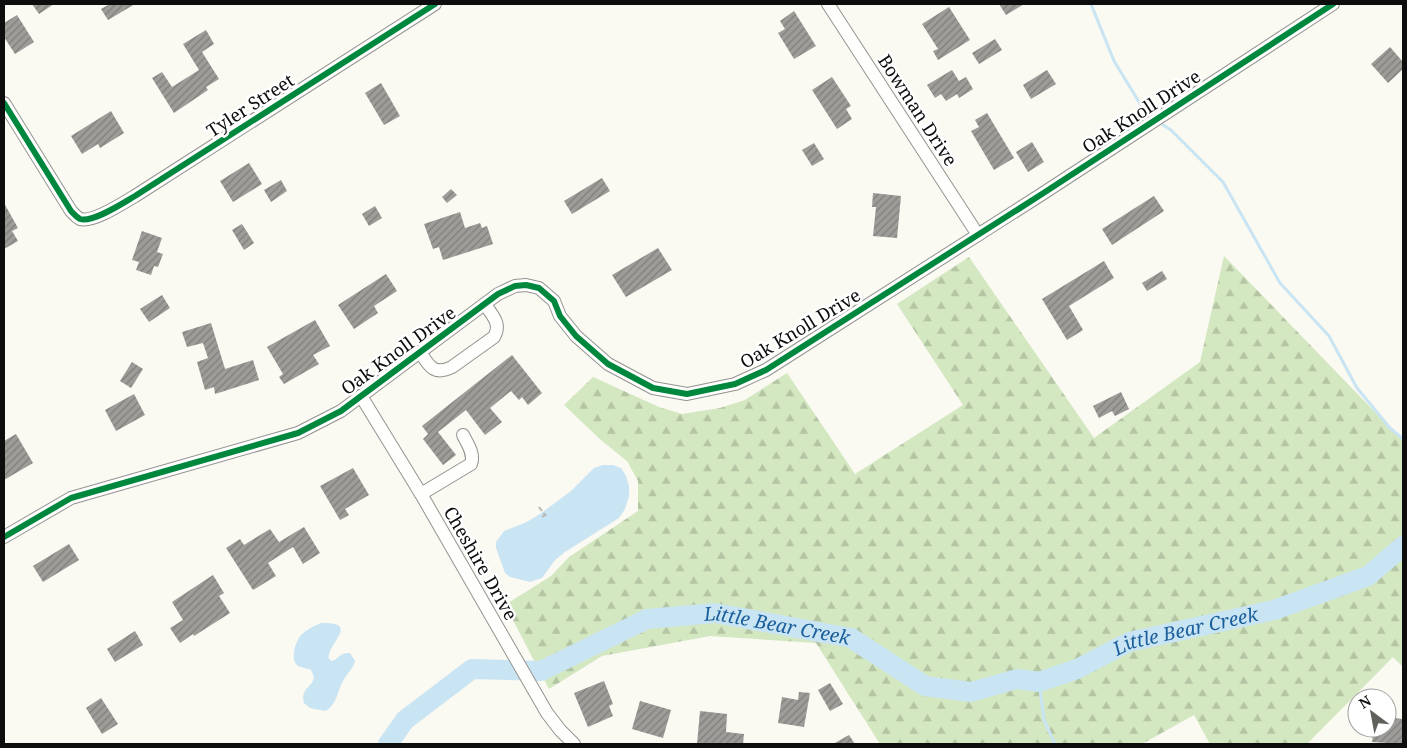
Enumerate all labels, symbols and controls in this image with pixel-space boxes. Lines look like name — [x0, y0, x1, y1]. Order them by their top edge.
street label: Bowman Drive — [873, 50, 963, 170]
street label: Oak Knoll Drive — [1077, 64, 1205, 158]
street label: Tyler Street — [202, 68, 298, 142]
street label: Oak Knoll Drive — [735, 283, 865, 373]
street label: Oak Knoll Drive — [336, 300, 460, 400]
street label: Cheshire Drive — [439, 502, 523, 624]
water label: Little Bear Creek — [702, 600, 853, 651]
water label: Little Bear Creek — [1107, 601, 1261, 662]
north arrow — [1347, 688, 1397, 738]
text: N — [1355, 691, 1375, 713]

